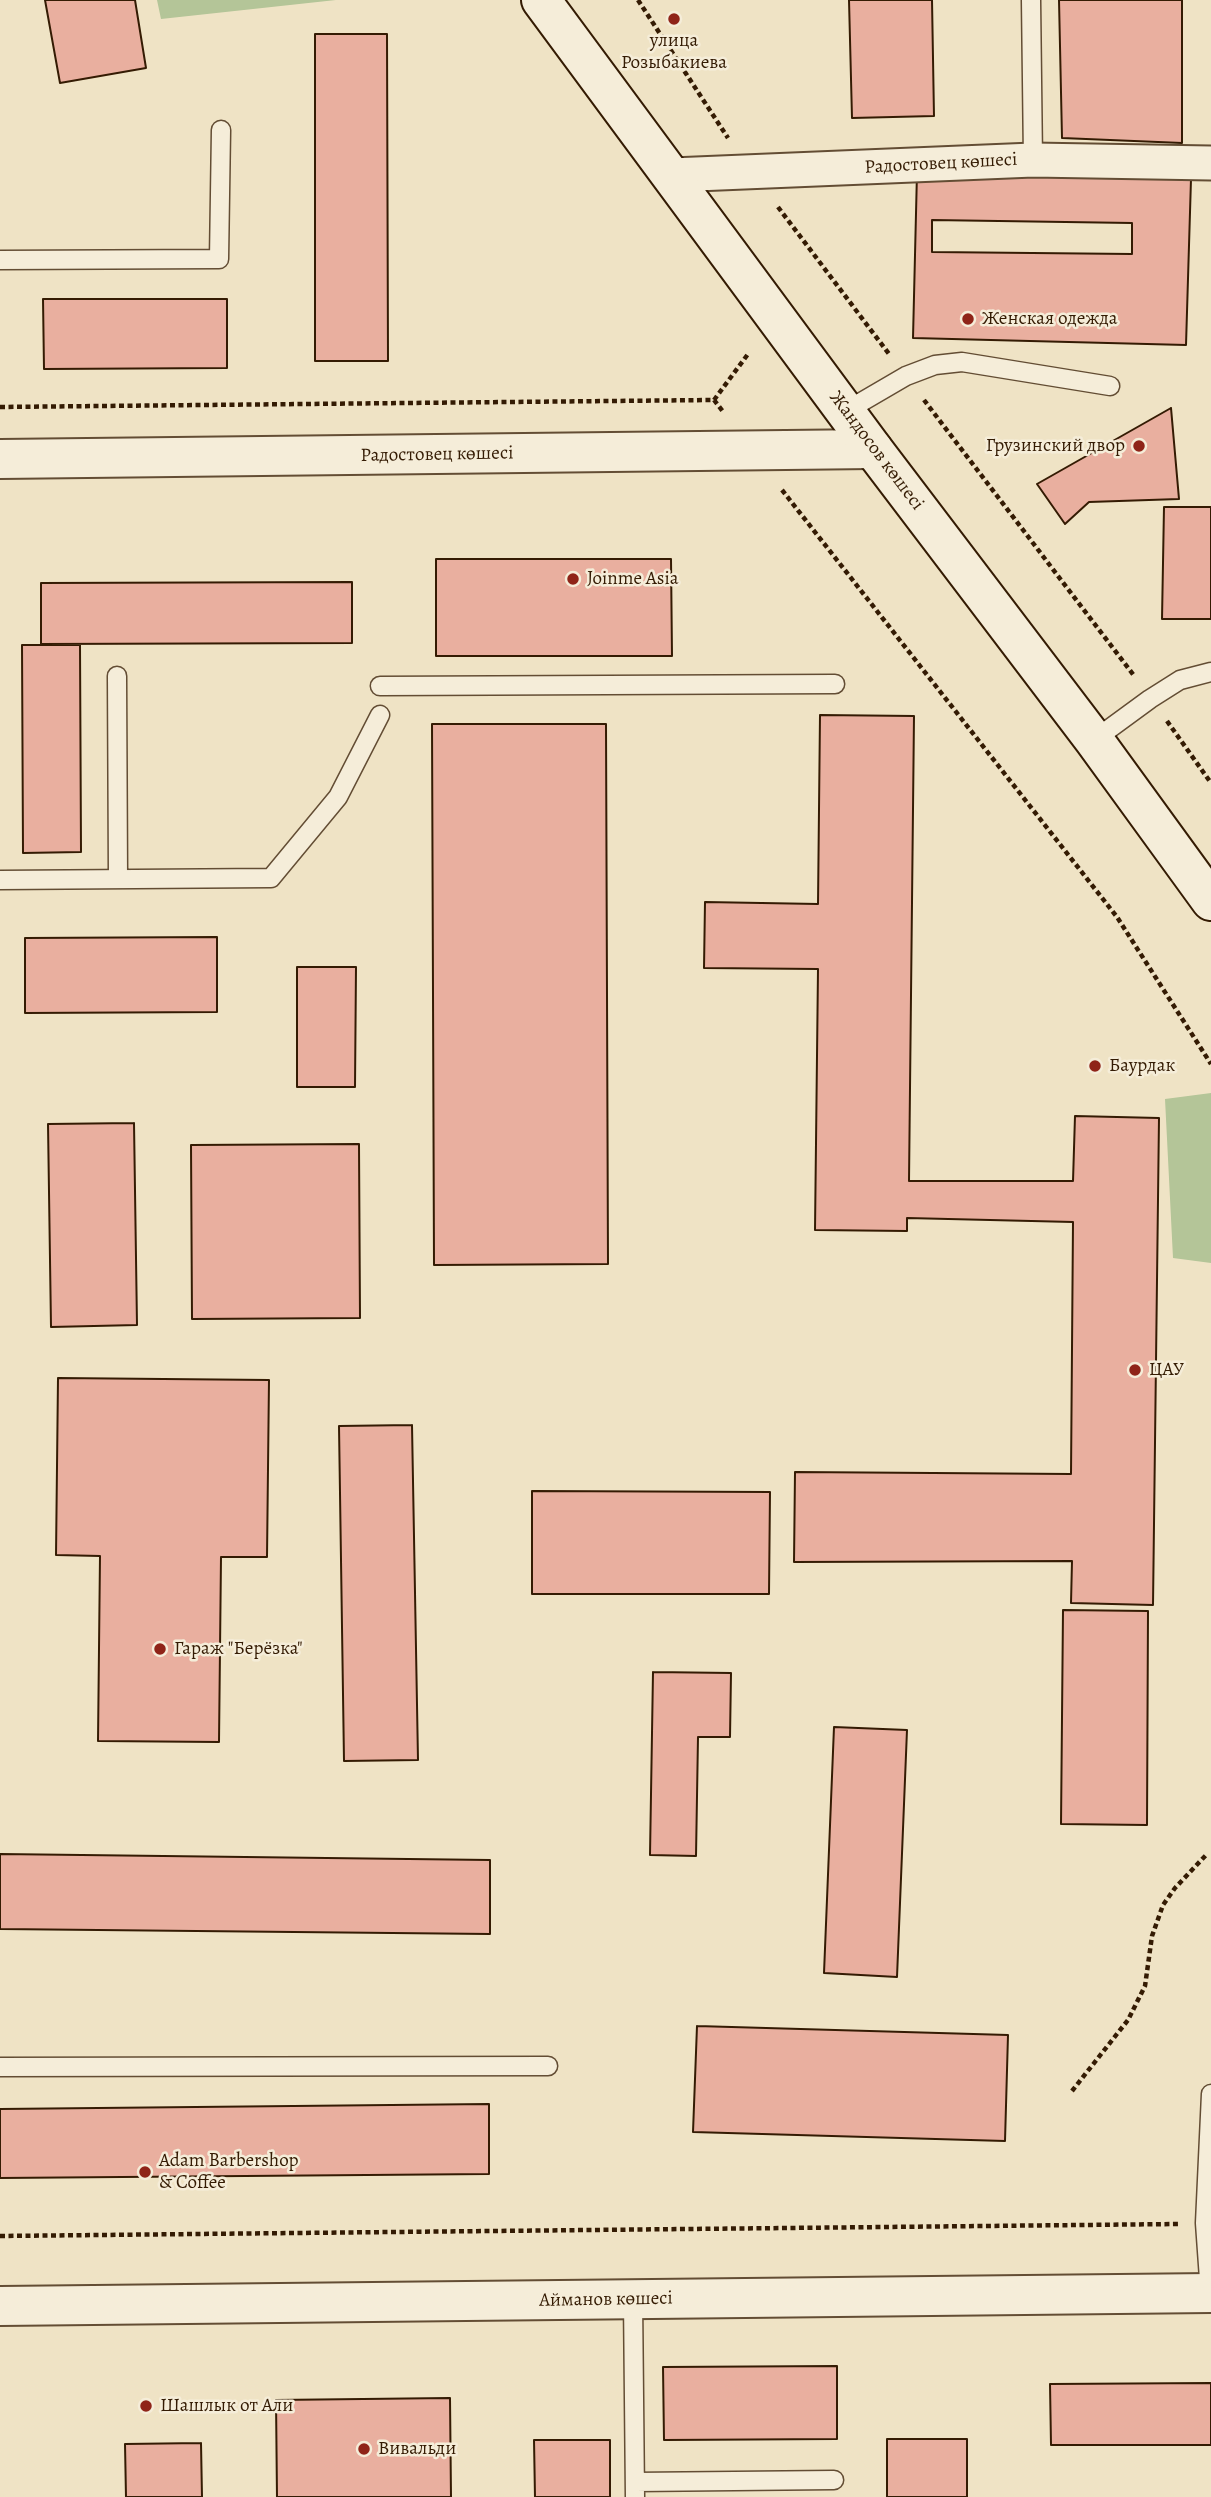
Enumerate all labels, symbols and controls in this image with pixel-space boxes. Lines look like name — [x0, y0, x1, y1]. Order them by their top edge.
marker: улица Розыбакиева — [666, 11, 682, 27]
place label: улица Розыбакиева — [621, 30, 727, 74]
street label: Радостовец көшесі — [864, 149, 1018, 179]
place label: Женская одежда — [982, 308, 1118, 330]
marker: Женская одежда — [960, 311, 976, 327]
street label: Жандосов көшесі — [824, 387, 928, 515]
place label: Грузинский двор — [986, 435, 1125, 457]
marker: Грузинский двор — [1131, 438, 1147, 454]
street label: Радостовец көшесі — [360, 442, 514, 468]
place label: Joinme Asia — [587, 568, 679, 590]
marker: Joinme Asia — [565, 571, 581, 587]
place label: Баурдак — [1109, 1055, 1175, 1077]
marker: Баурдак — [1087, 1058, 1103, 1074]
place label: ЦАУ — [1149, 1359, 1184, 1381]
marker: ЦАУ — [1127, 1362, 1143, 1378]
place label: Гараж "Берёзка" — [174, 1638, 303, 1660]
marker: Гараж "Берёзка" — [152, 1641, 168, 1657]
place label: Adam Barbershop & Coffee — [159, 2150, 299, 2194]
marker: Adam Barbershop & Coffee — [137, 2164, 153, 2180]
street label: Айманов көшесі — [539, 2287, 673, 2313]
place label: Шашлык от Али — [160, 2395, 293, 2417]
marker: Шашлык от Али — [138, 2398, 154, 2414]
place label: Вивальди — [378, 2438, 456, 2460]
marker: Вивальди — [356, 2441, 372, 2457]

